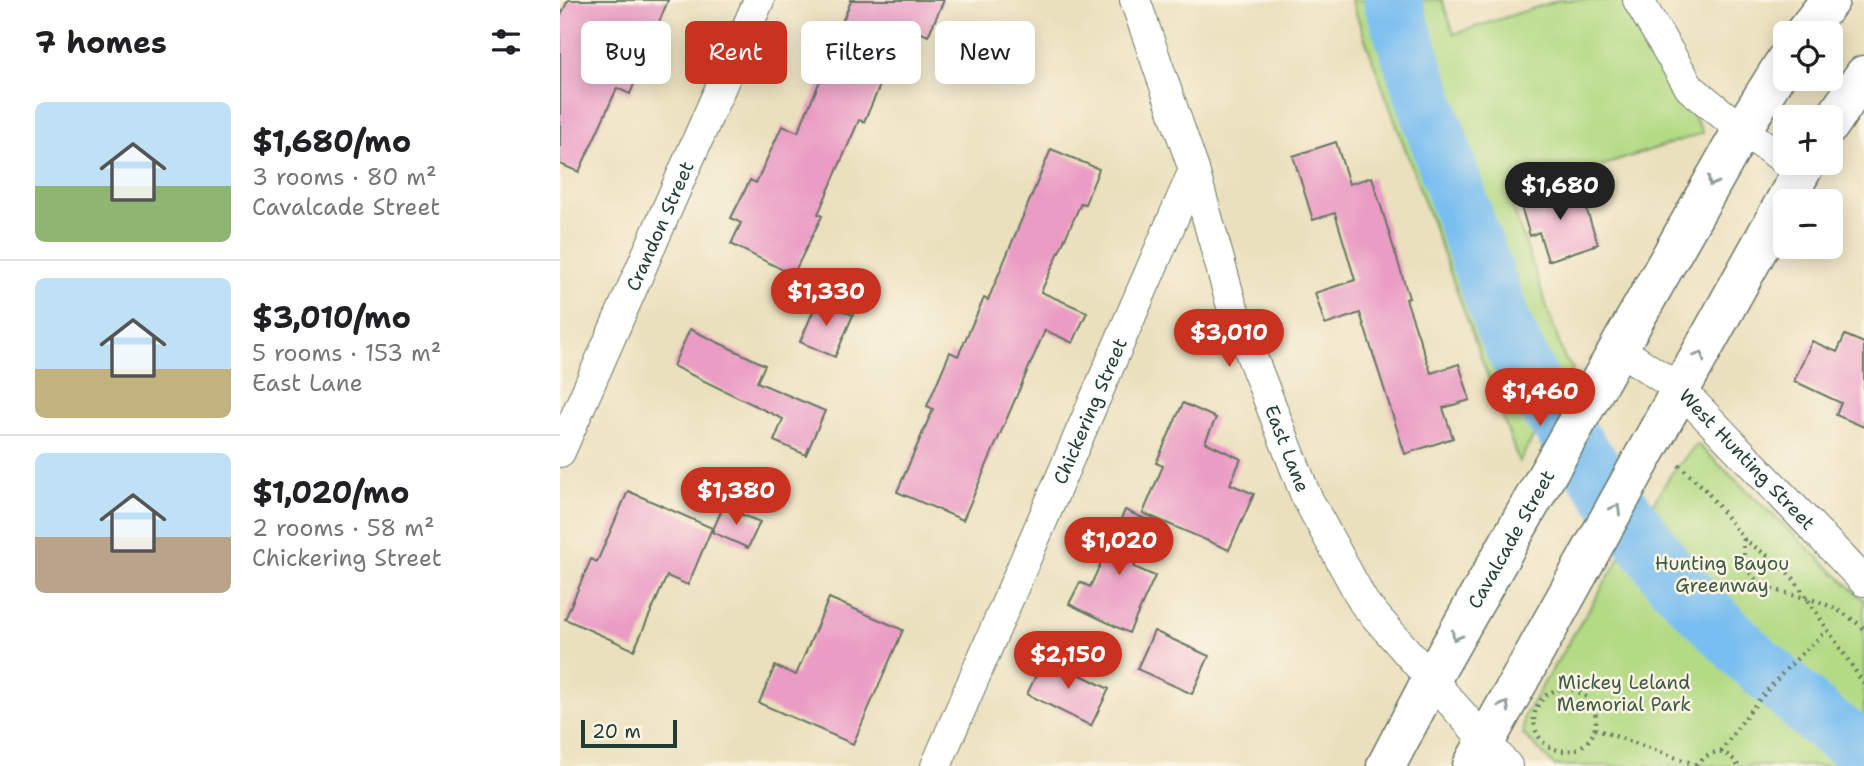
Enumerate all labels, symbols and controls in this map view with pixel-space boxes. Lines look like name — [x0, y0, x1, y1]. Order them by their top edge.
chip: Buy — [581, 21, 671, 84]
chip: Rent — [685, 21, 787, 84]
chip: Filters — [801, 21, 921, 84]
chip: New — [935, 21, 1035, 84]
map controls — [1773, 21, 1843, 259]
button: locate — [1773, 21, 1843, 91]
text: 7 homes — [35, 22, 167, 63]
icon: filters — [487, 23, 525, 61]
button: + — [1773, 105, 1843, 175]
text: $1,680/mo — [252, 121, 411, 162]
icon: home — [91, 130, 175, 214]
street label: Crandon Street — [620, 157, 700, 295]
text: 3 rooms · 80 m² — [252, 162, 437, 192]
pin: $1,680 — [1503, 162, 1617, 222]
text: $1,680 — [1521, 170, 1599, 200]
one-way arrow — [1707, 175, 1720, 188]
button: − — [1773, 189, 1843, 259]
text: Cavalcade Street — [252, 192, 440, 222]
pin: $1,330 — [769, 268, 883, 328]
text: $1,330 — [787, 276, 865, 306]
text: $3,010/mo — [252, 297, 411, 338]
icon: home — [91, 306, 175, 390]
pin: $3,010 — [1172, 310, 1286, 369]
text: $3,010 — [1190, 317, 1268, 347]
street label: Chickering Street — [1048, 334, 1133, 488]
text: 5 rooms · 153 m² — [252, 338, 441, 368]
one-way arrow — [1692, 351, 1705, 364]
text: East Lane — [252, 368, 363, 398]
pin: $1,460 — [1483, 368, 1597, 428]
text: $1,460 — [1501, 376, 1579, 406]
street label: West Hunting Street — [1673, 383, 1820, 535]
street label: East Lane — [1259, 401, 1315, 496]
street label: Cavalcade Street — [1462, 465, 1560, 613]
pin: $1,380 — [679, 468, 793, 527]
text: $1,020/mo — [252, 472, 410, 513]
text: $1,380 — [697, 475, 775, 505]
icon: home — [91, 481, 175, 565]
one-way arrow — [1608, 504, 1621, 516]
text: 2 rooms · 58 m² — [252, 513, 435, 543]
pin: $1,020 — [1062, 518, 1176, 577]
text: $1,020 — [1080, 525, 1158, 555]
text: Chickering Street — [252, 543, 442, 573]
park label: Hunting Bayou Greenway — [1655, 551, 1789, 598]
one-way arrow — [1451, 628, 1464, 641]
pin: $2,150 — [1011, 632, 1125, 691]
text: $2,150 — [1030, 639, 1106, 669]
park label: Mickey Leland Memorial Park — [1557, 670, 1691, 717]
one-way arrow — [1497, 701, 1510, 713]
scale bar — [581, 717, 677, 749]
text: 20 m — [592, 719, 641, 744]

